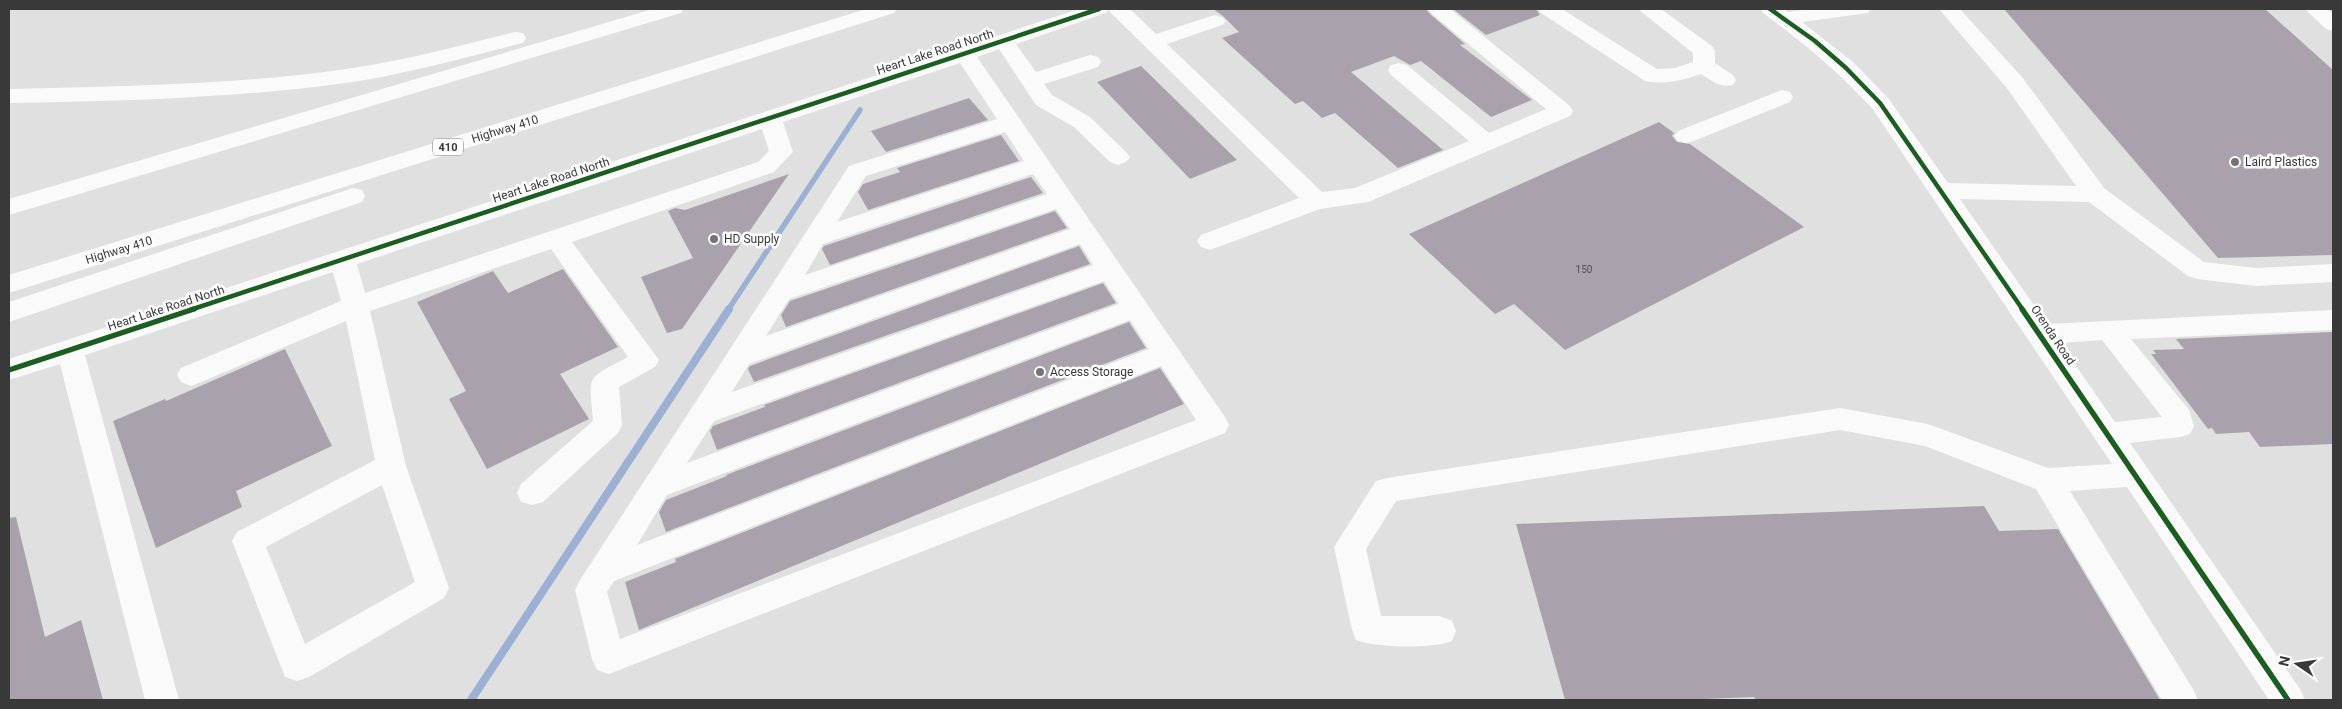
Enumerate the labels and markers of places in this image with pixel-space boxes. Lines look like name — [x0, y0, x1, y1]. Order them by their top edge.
place label: Laird Plastics — [2245, 155, 2317, 169]
marker: Laird Plastics — [2229, 156, 2241, 168]
place label: HD Supply — [724, 232, 780, 246]
marker: HD Supply — [708, 233, 720, 245]
place label: Access Storage — [1050, 365, 1133, 379]
marker: Access Storage — [1034, 366, 1046, 378]

